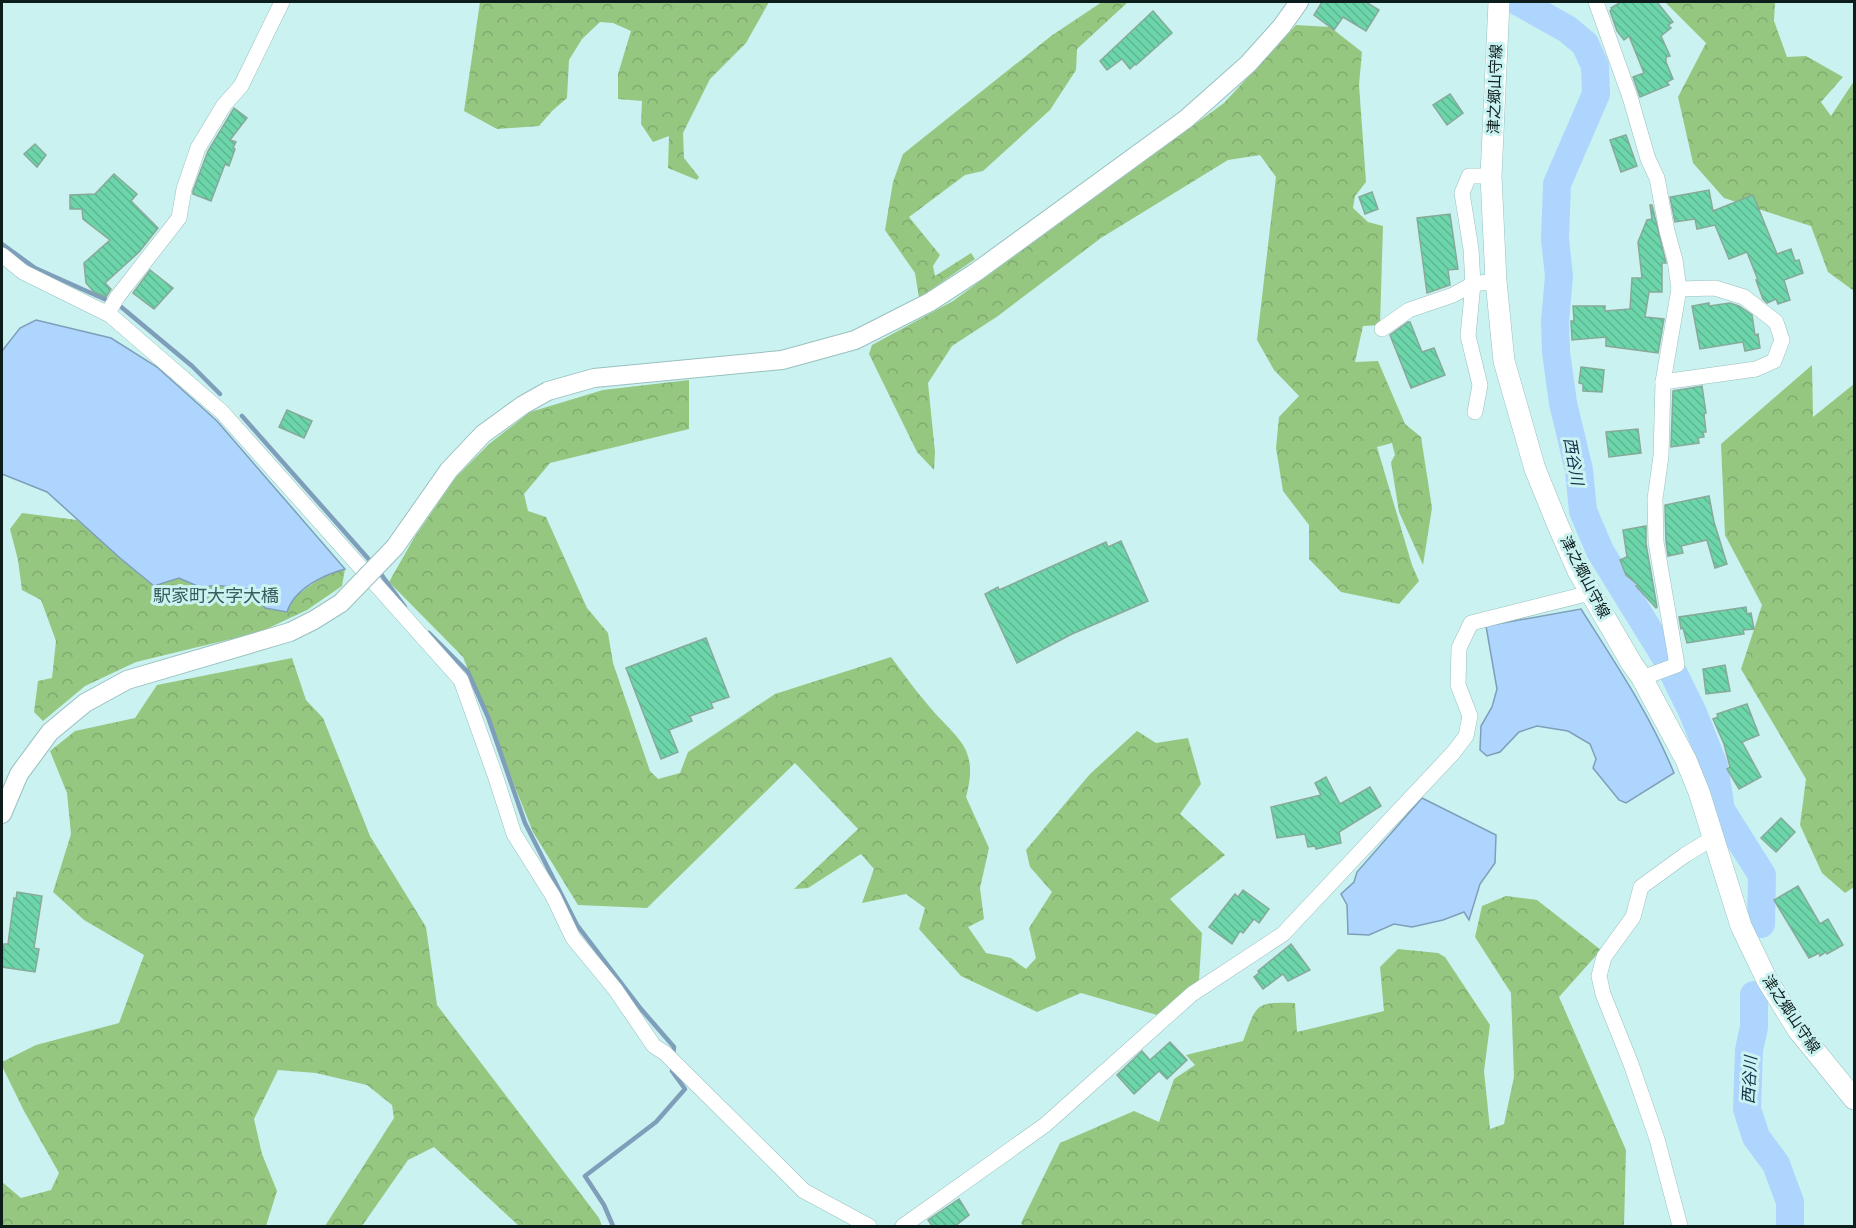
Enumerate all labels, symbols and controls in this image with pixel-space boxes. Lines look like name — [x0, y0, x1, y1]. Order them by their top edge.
street label: 津之郷山守線 — [1484, 44, 1506, 134]
water label: 西谷川 — [1559, 436, 1587, 489]
street label: 津之郷山守線 — [1557, 533, 1613, 621]
district label: 駅家町大字大橋 — [153, 585, 279, 607]
street label: 津之郷山守線 — [1758, 972, 1824, 1056]
water label: 西谷川 — [1739, 1054, 1761, 1105]

